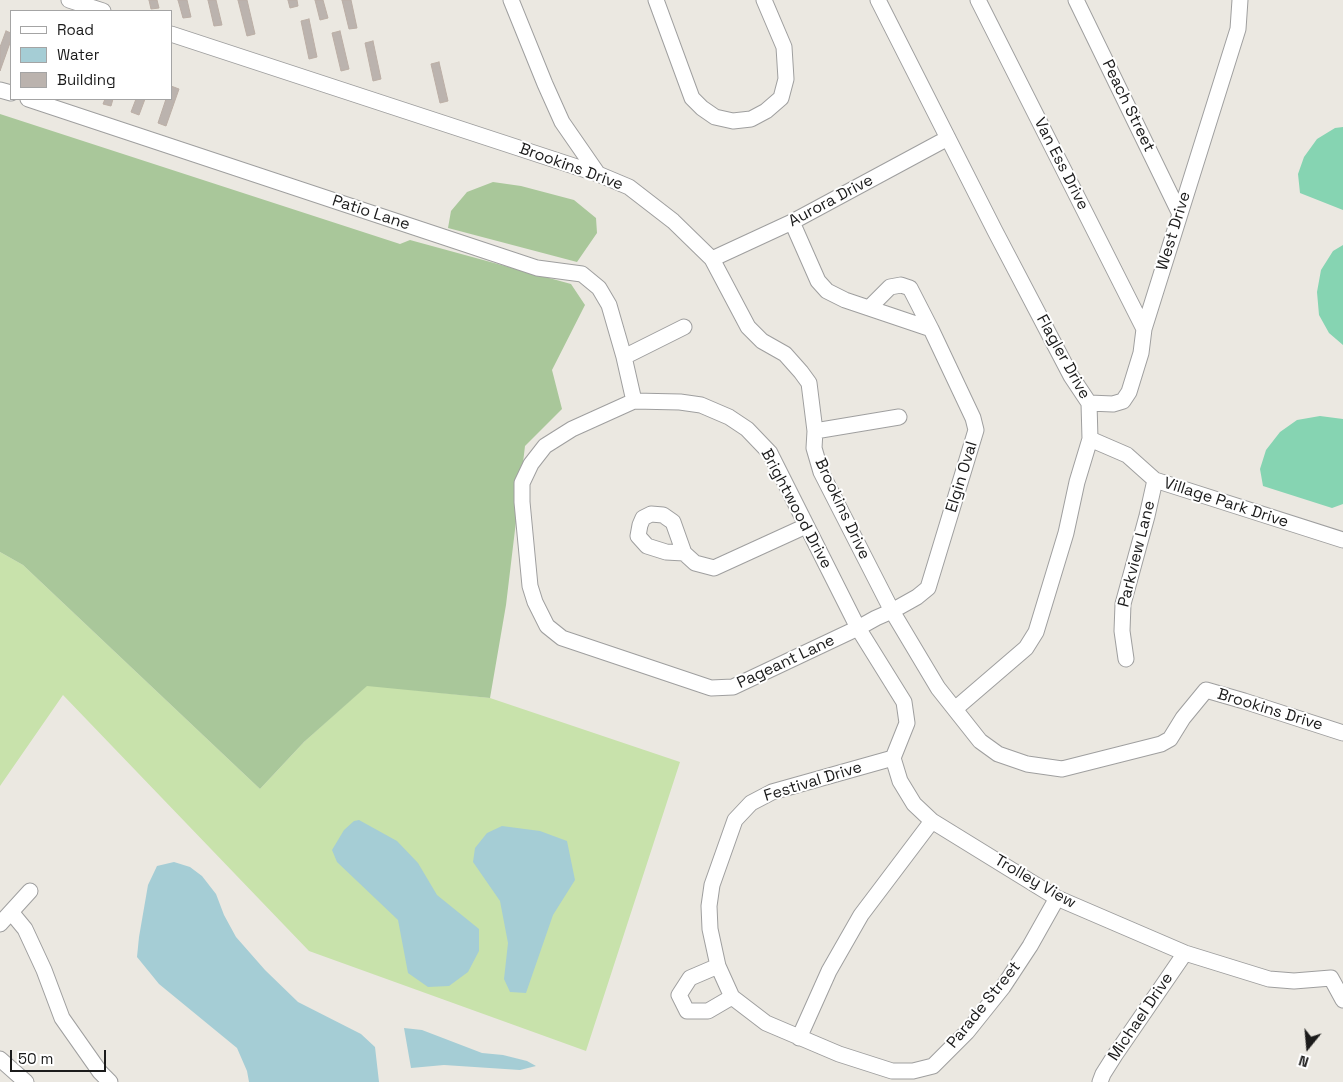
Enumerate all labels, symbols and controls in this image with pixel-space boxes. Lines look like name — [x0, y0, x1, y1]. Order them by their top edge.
legend — [10, 10, 172, 100]
text: Road — [57, 20, 94, 39]
text: Water — [57, 45, 99, 64]
street label: Peach Street — [1097, 57, 1159, 155]
text: Building — [57, 70, 116, 89]
street label: Van Ess Drive — [1030, 115, 1092, 213]
street label: Brookins Drive — [516, 139, 626, 195]
street label: Aurora Drive — [785, 171, 877, 231]
street label: West Drive — [1153, 189, 1195, 273]
street label: Patio Lane — [330, 191, 412, 235]
street label: Flagler Drive — [1032, 311, 1094, 403]
street label: Elgin Oval — [942, 439, 982, 515]
street label: Brightwood Drive — [756, 446, 836, 572]
street label: Brookins Drive — [810, 455, 874, 563]
street label: Village Park Drive — [1161, 474, 1291, 532]
street label: Parkview Lane — [1114, 499, 1160, 609]
street label: Pageant Lane — [734, 631, 838, 693]
street label: Brookins Drive — [1215, 685, 1325, 735]
street label: Festival Drive — [762, 758, 864, 806]
street label: Trolley View — [991, 851, 1079, 913]
street label: Parade Street — [943, 958, 1025, 1052]
street label: Michael Drive — [1105, 969, 1177, 1065]
north arrow — [1283, 1022, 1333, 1072]
scale bar — [12, 1040, 109, 1072]
text: 50 m — [18, 1049, 53, 1068]
text: N — [1297, 1051, 1311, 1071]

